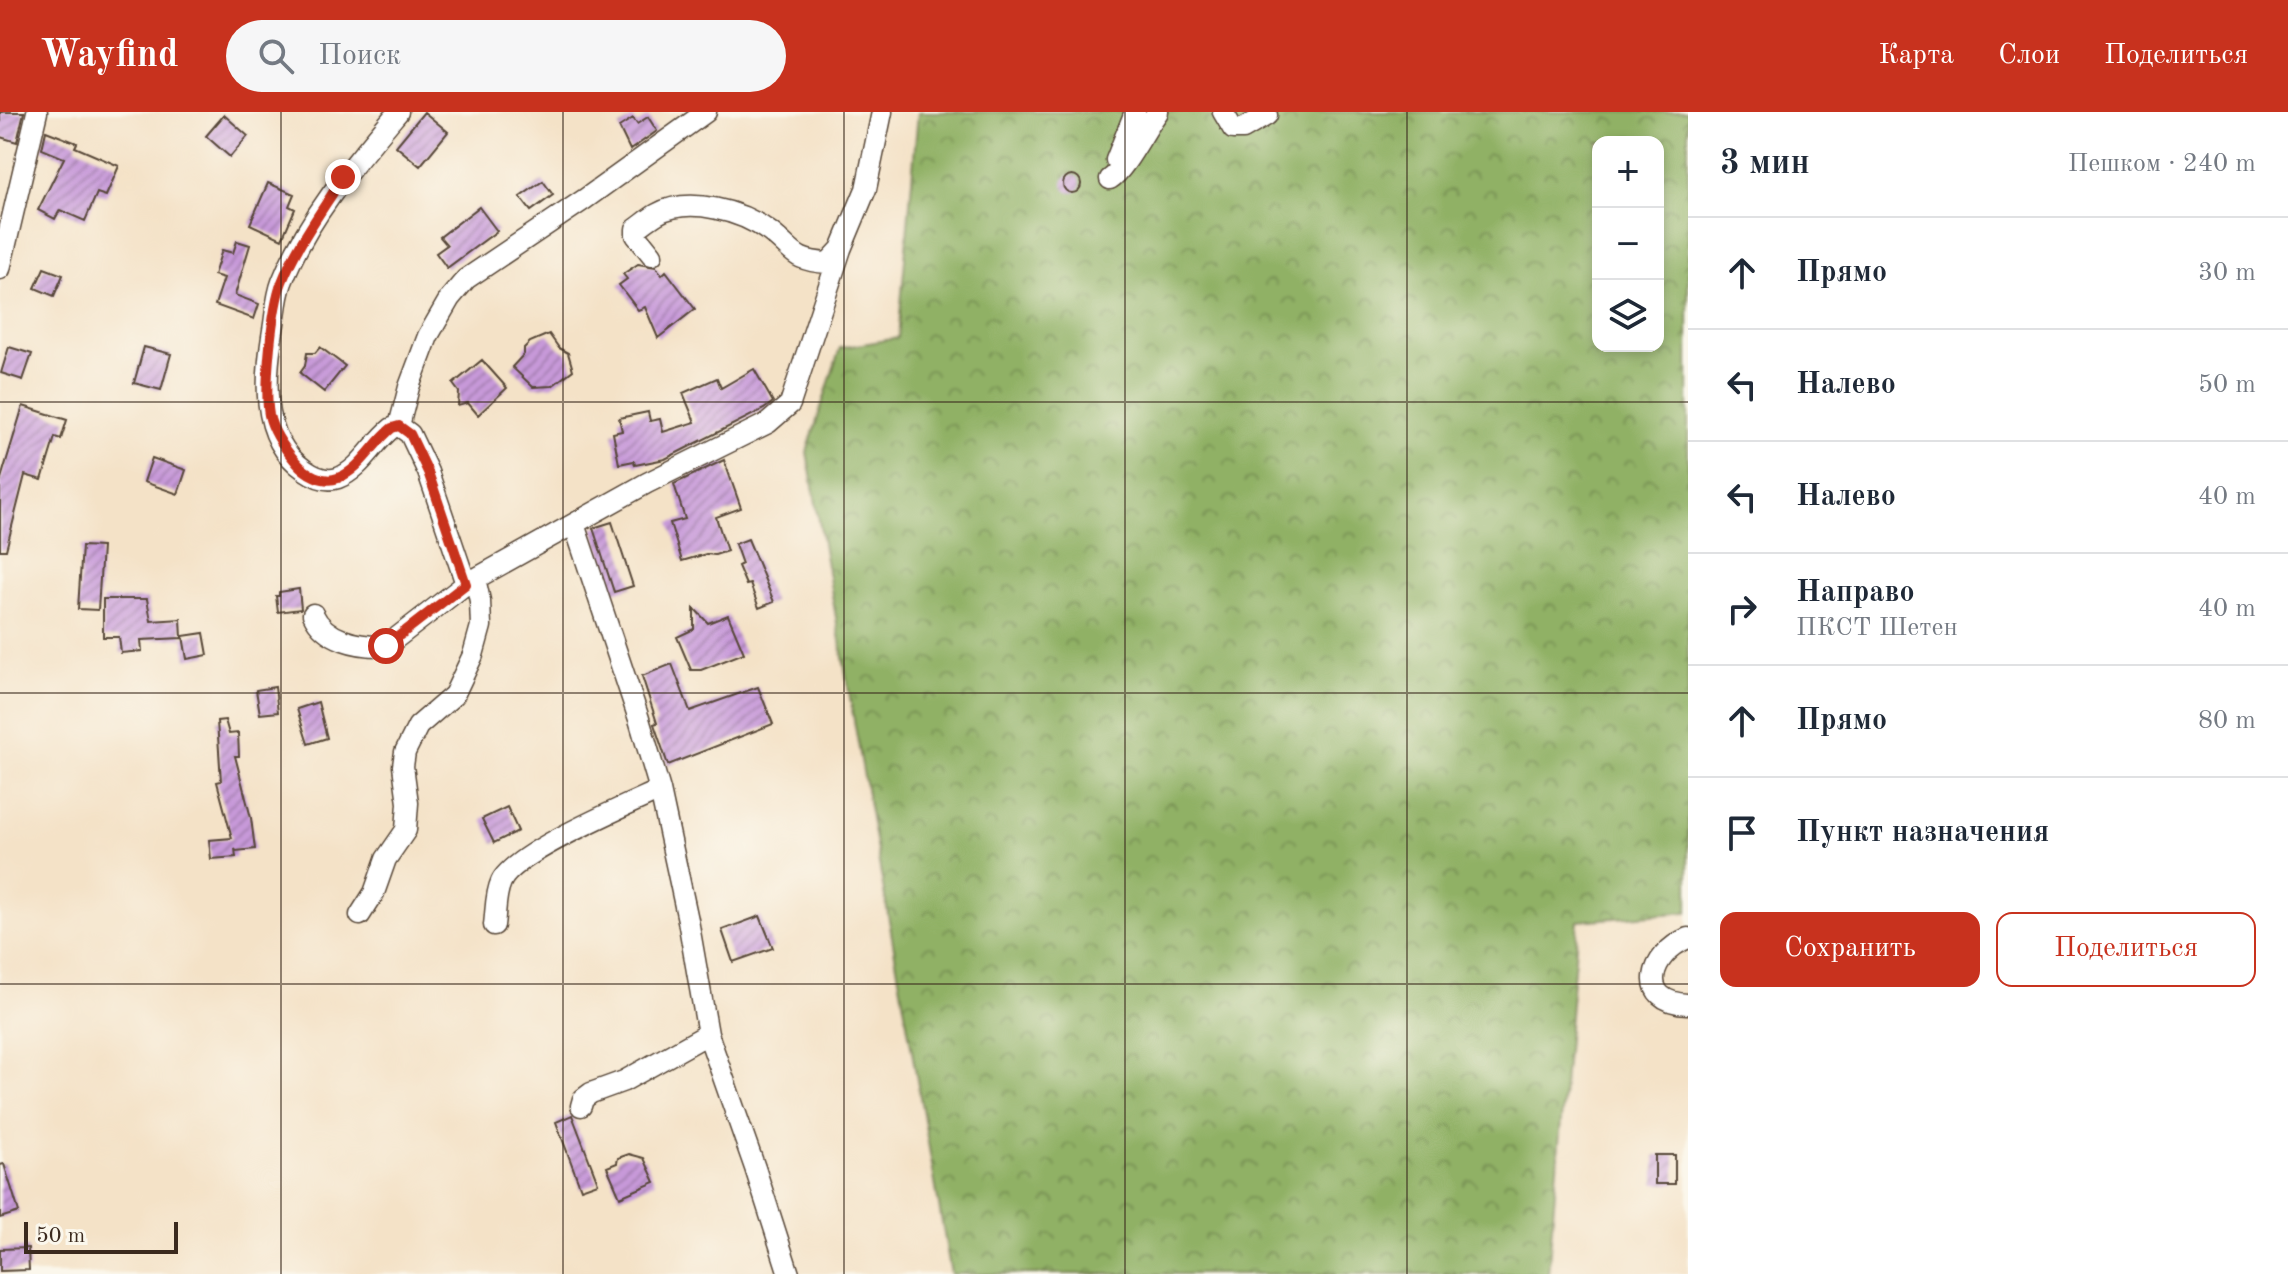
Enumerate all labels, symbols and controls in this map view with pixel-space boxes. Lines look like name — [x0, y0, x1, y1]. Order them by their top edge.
search box — [226, 20, 786, 92]
icon: search — [254, 34, 298, 78]
text: Wayfind — [40, 37, 178, 75]
text: Поиск — [318, 41, 401, 71]
text: Карта — [1878, 42, 1954, 70]
text: Слои — [1998, 42, 2060, 70]
text: Поделиться — [2104, 42, 2248, 70]
map controls — [1592, 136, 1664, 352]
button: + — [1592, 136, 1664, 208]
text: 3 мин — [1720, 147, 1810, 181]
text: Пешком · 240 m — [2068, 151, 2256, 177]
route end — [325, 159, 361, 195]
button: − — [1592, 208, 1664, 280]
icon: ahead — [1720, 251, 1764, 295]
text: Прямо — [1796, 258, 1887, 288]
text: 30 m — [2198, 260, 2256, 286]
button: layers — [1592, 280, 1664, 352]
icon: left — [1720, 363, 1764, 407]
text: Налево — [1796, 370, 1896, 400]
text: 50 m — [2198, 372, 2256, 398]
icon: left — [1720, 475, 1764, 519]
text: Налево — [1796, 482, 1896, 512]
text: 40 m — [2198, 484, 2256, 510]
text: Направо — [1796, 578, 1915, 608]
icon: right — [1720, 587, 1764, 631]
text: 40 m — [2198, 596, 2256, 622]
text: ПКСТ Шетен — [1796, 615, 1958, 641]
route start — [368, 628, 404, 664]
icon: ahead — [1720, 699, 1764, 743]
text: Прямо — [1796, 706, 1887, 736]
text: 80 m — [2198, 708, 2256, 734]
icon: arrive — [1720, 811, 1764, 855]
text: Пункт назначения — [1796, 818, 2049, 848]
button: Сохранить — [1720, 912, 1980, 987]
button: Поделиться — [1996, 912, 2256, 987]
scale bar — [24, 1218, 178, 1254]
text: 50 m — [36, 1225, 85, 1247]

